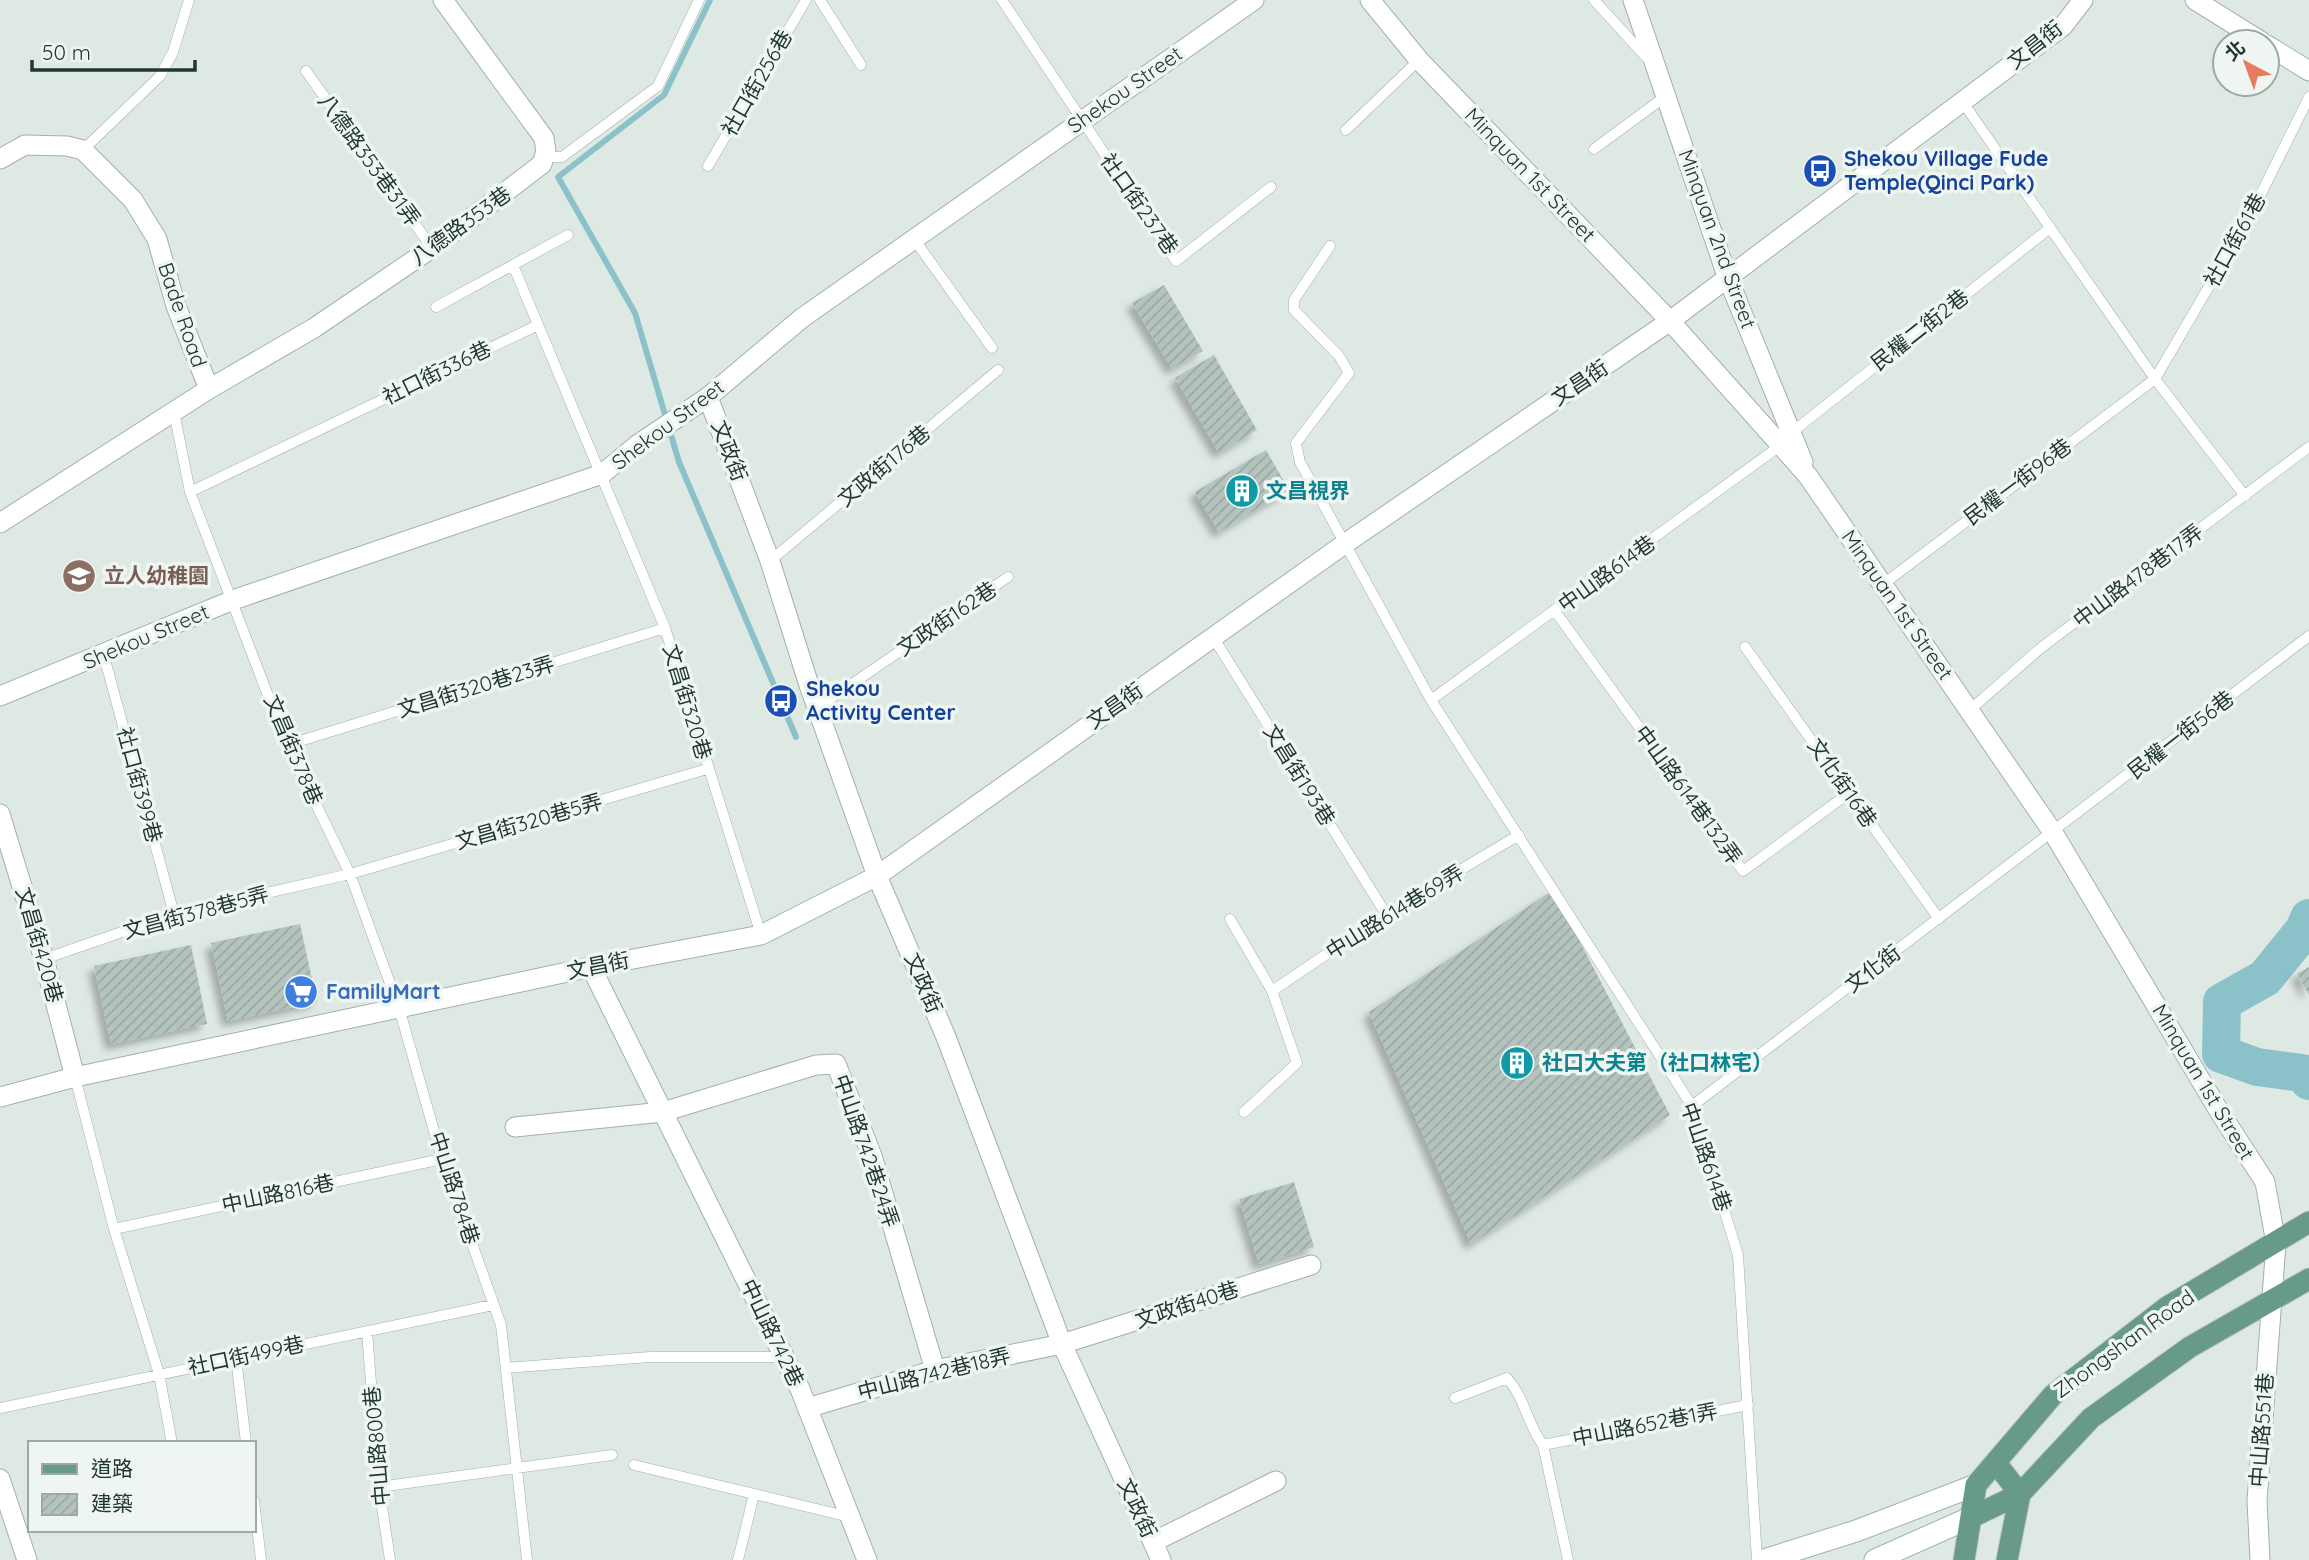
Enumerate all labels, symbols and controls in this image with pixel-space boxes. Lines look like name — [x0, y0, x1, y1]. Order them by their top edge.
street label: 文昌街 — [2002, 15, 2067, 74]
street label: 社口街256巷 — [715, 25, 797, 140]
scale bar — [32, 28, 194, 72]
north arrow — [2211, 28, 2281, 98]
text: 北 — [2220, 35, 2250, 65]
text: 50 m — [42, 39, 91, 65]
street label: Shekou Street — [1062, 40, 1187, 138]
street label: 八德路353巷31弄 — [313, 88, 427, 231]
street label: Minquan 1st Street — [1460, 102, 1602, 247]
street label: Minquan 2nd Street — [1673, 145, 1762, 332]
place label: Shekou Village Fude Temple(Qinci Park) — [1844, 145, 2048, 195]
street label: 社口街237巷 — [1095, 148, 1184, 259]
bus stop icon: Shekou Village Fude Temple(Qinci Park) — [1801, 152, 1839, 190]
street label: 八德路353巷 — [405, 180, 516, 270]
street label: 社口街61巷 — [2198, 188, 2270, 291]
street label: Bade Road — [153, 259, 213, 370]
street label: 民權二街2巷 — [1865, 283, 1973, 375]
street label: 社口街336巷 — [378, 335, 495, 409]
street label: 文昌街 — [1546, 354, 1613, 411]
street label: Shekou Street — [606, 373, 729, 475]
street label: 文政街 — [707, 417, 753, 485]
street label: 文政街176巷 — [832, 419, 935, 512]
street label: 民權一街96巷 — [1958, 432, 2076, 530]
building icon: 文昌視界 — [1223, 472, 1261, 510]
place label: 文昌視界 — [1266, 477, 1350, 503]
street label: 中山路478巷17弄 — [2067, 518, 2208, 633]
street label: Minquan 1st Street — [1836, 524, 1959, 684]
street label: 中山路614巷 — [1553, 529, 1660, 617]
school or university icon: 立人幼稚園 — [60, 557, 98, 595]
place label: 立人幼稚園 — [104, 562, 209, 588]
street label: 文政街162巷 — [892, 575, 1001, 661]
street label: Shekou Street — [79, 598, 212, 674]
street label: 文昌街320巷 — [658, 641, 718, 762]
street label: 文昌街320巷23弄 — [394, 650, 557, 722]
place label: Shekou Activity Center — [806, 675, 956, 725]
street label: 文昌街 — [1081, 676, 1148, 734]
bus stop icon: Shekou Activity Center — [762, 682, 800, 720]
street label: 民權一街56巷 — [2122, 685, 2239, 784]
street label: 文昌街378巷 — [259, 691, 329, 809]
street label: 文昌街193巷 — [1258, 719, 1341, 830]
street label: 中山路614巷132弄 — [1630, 720, 1748, 869]
street label: 社口街399巷 — [112, 724, 168, 845]
street label: 文化街16巷 — [1803, 733, 1883, 832]
street label: 文昌街320巷5弄 — [452, 788, 605, 854]
street label: 中山路614巷69弄 — [1321, 858, 1468, 964]
street label: 文昌街378巷5弄 — [120, 880, 271, 944]
street label: 文昌街420巷 — [11, 884, 69, 1006]
street label: 文化街 — [1839, 939, 1905, 998]
street label: 文昌街 — [564, 946, 631, 984]
street label: 文政街 — [900, 949, 948, 1017]
supermarket icon: FamilyMart — [282, 973, 320, 1011]
place label: FamilyMart — [326, 978, 441, 1004]
street label: Minquan 1st Street — [2147, 999, 2261, 1164]
building icon: 社口大夫第（社口林宅） — [1498, 1044, 1536, 1082]
place label: 社口大夫第（社口林宅） — [1542, 1049, 1773, 1075]
street label: 中山路742巷24弄 — [829, 1071, 905, 1231]
street label: 中山路614巷 — [1676, 1099, 1738, 1215]
street label: 中山路784巷 — [424, 1128, 485, 1247]
street label: 中山路816巷 — [219, 1168, 336, 1218]
street label: 中山路742巷 — [736, 1274, 810, 1391]
street label: 文政街40巷 — [1132, 1275, 1242, 1333]
street label: Zhongshan Road — [2048, 1283, 2199, 1403]
street label: 社口街499巷 — [185, 1330, 306, 1380]
street label: 中山路742巷18弄 — [855, 1341, 1013, 1405]
street label: 中山路551巷 — [2244, 1372, 2278, 1488]
street label: 中山路800巷 — [358, 1385, 394, 1507]
street label: 中山路652巷1弄 — [1570, 1397, 1720, 1451]
legend — [28, 1441, 256, 1532]
text: 道路 — [91, 1455, 133, 1481]
street label: 文政街 — [1113, 1474, 1163, 1542]
text: 建築 — [91, 1490, 133, 1516]

